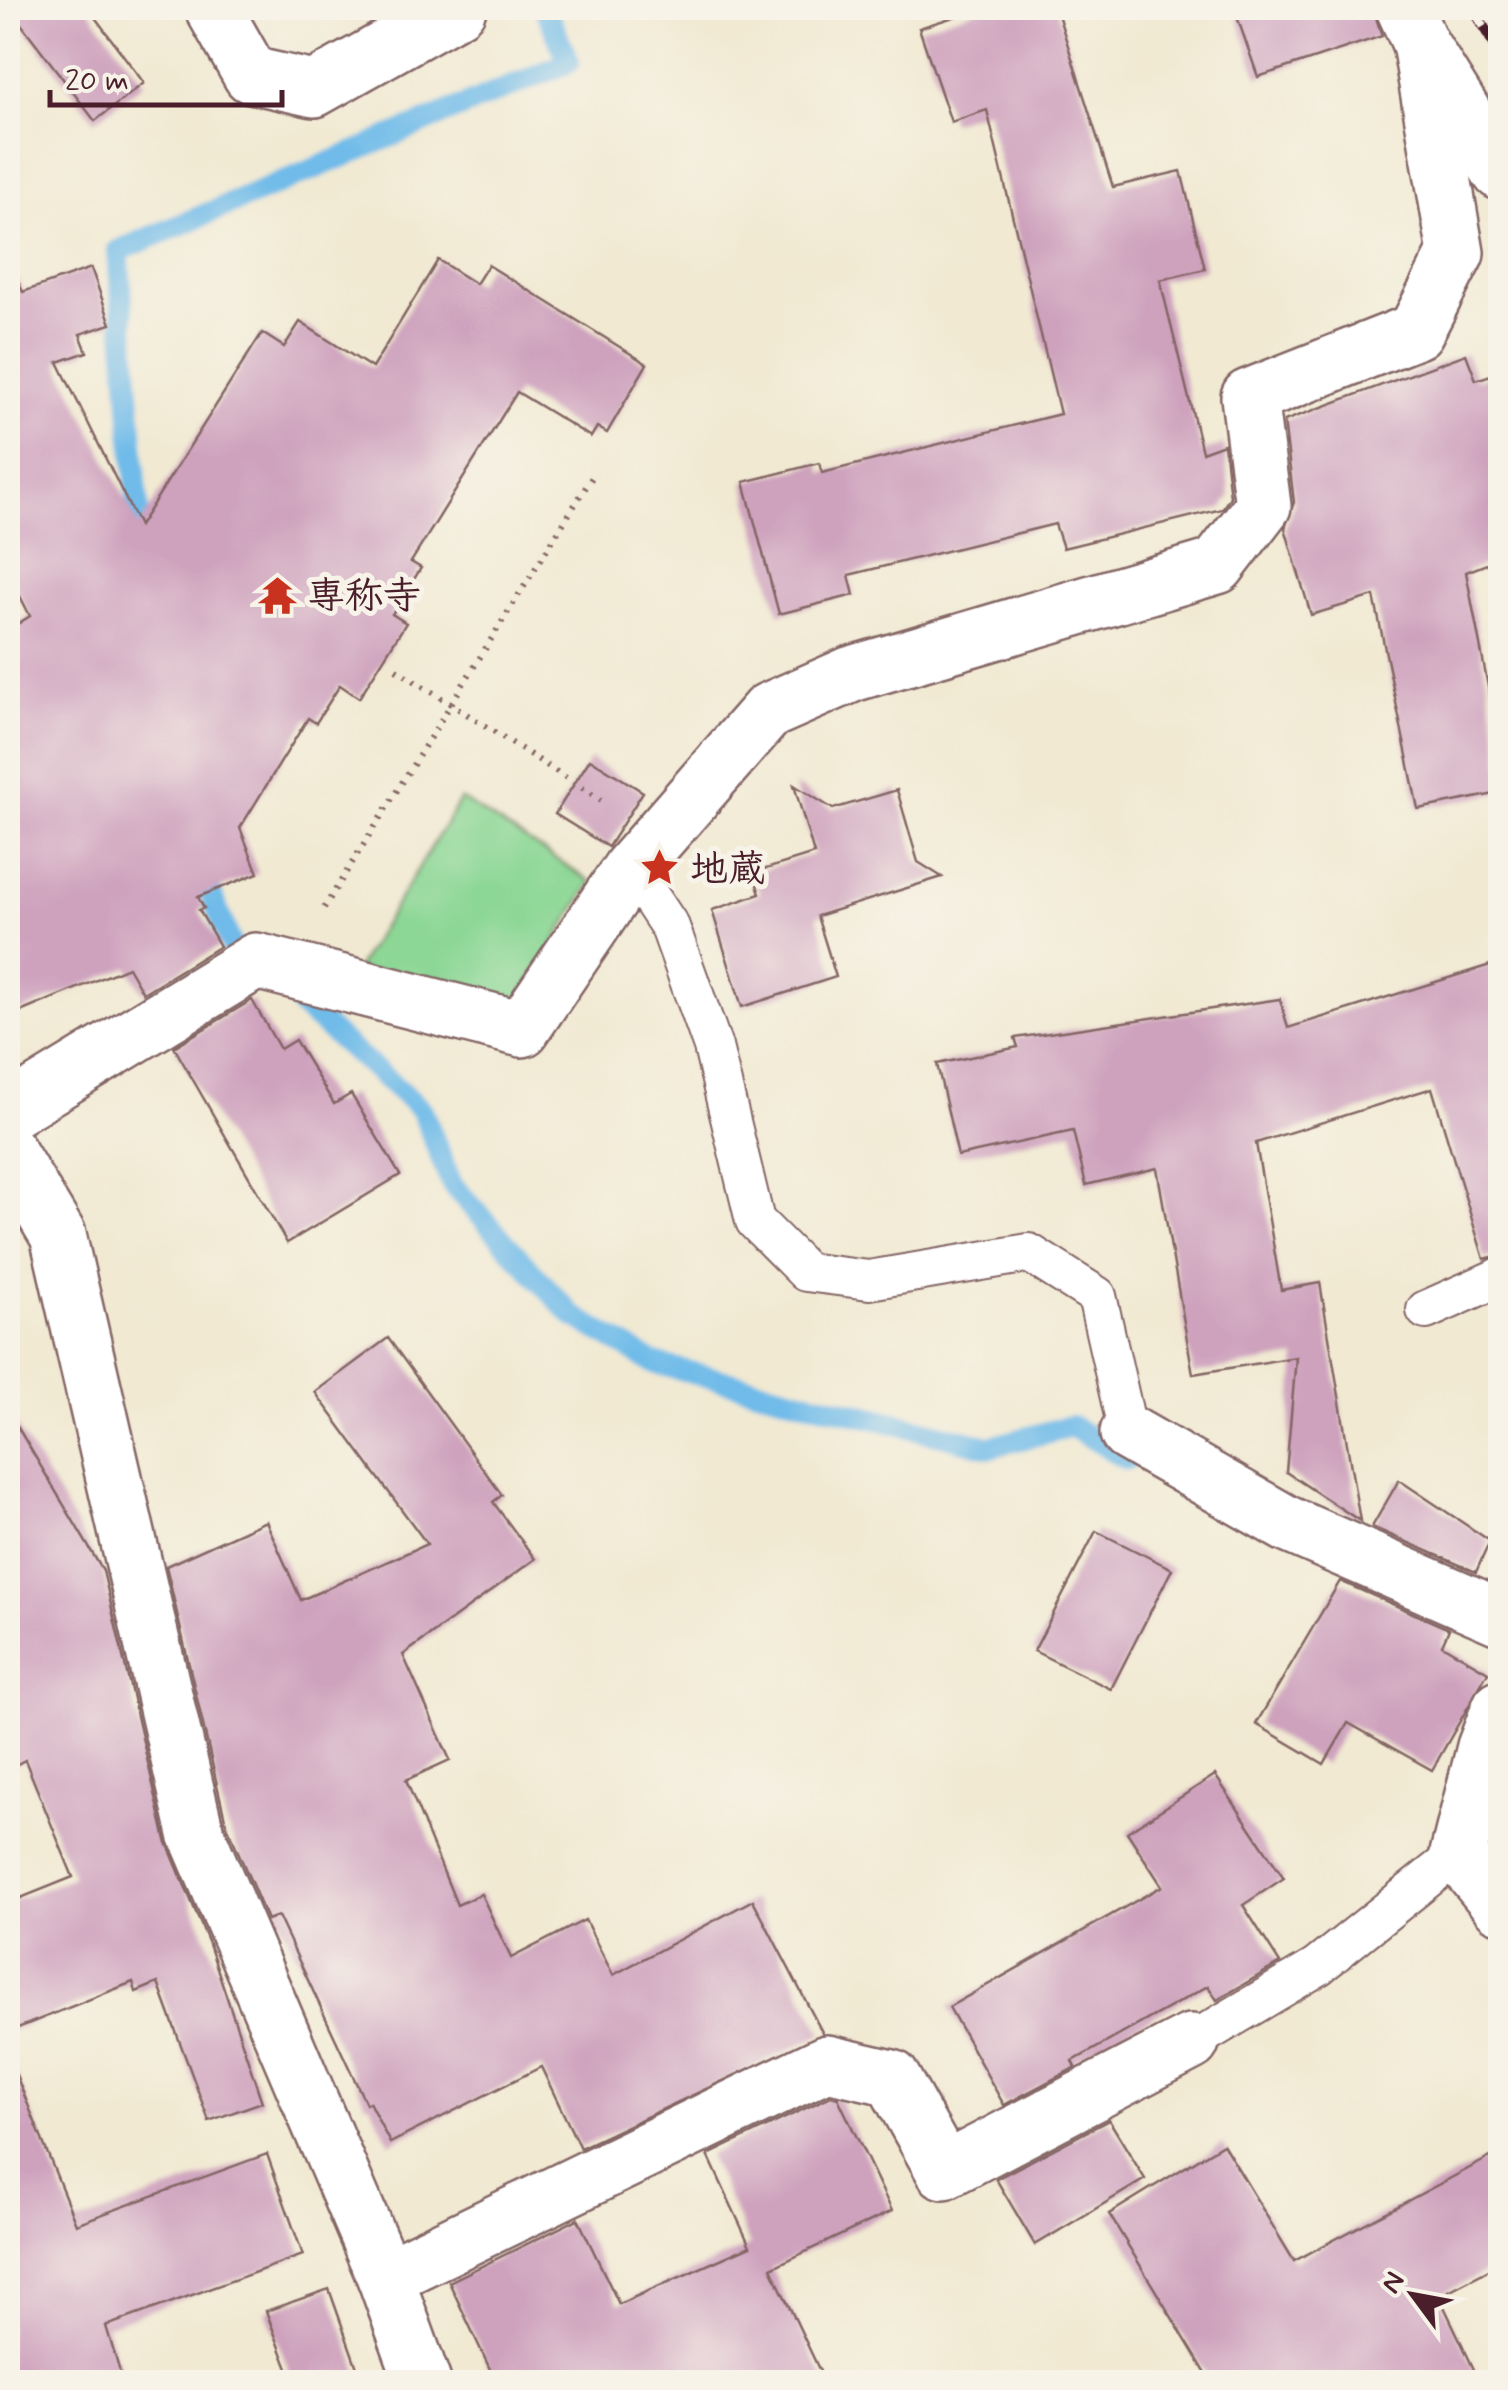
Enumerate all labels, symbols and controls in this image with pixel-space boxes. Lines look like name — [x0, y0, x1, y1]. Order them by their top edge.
scale bar — [50, 45, 282, 107]
text: 20 m — [65, 62, 129, 101]
place label: 専称寺 — [307, 573, 421, 622]
temple icon: 専称寺 — [256, 574, 298, 616]
place label: 地蔵 — [690, 846, 766, 895]
place icon: 地蔵 — [639, 847, 681, 889]
north arrow — [1363, 2245, 1463, 2345]
text: N — [1373, 2265, 1415, 2301]

